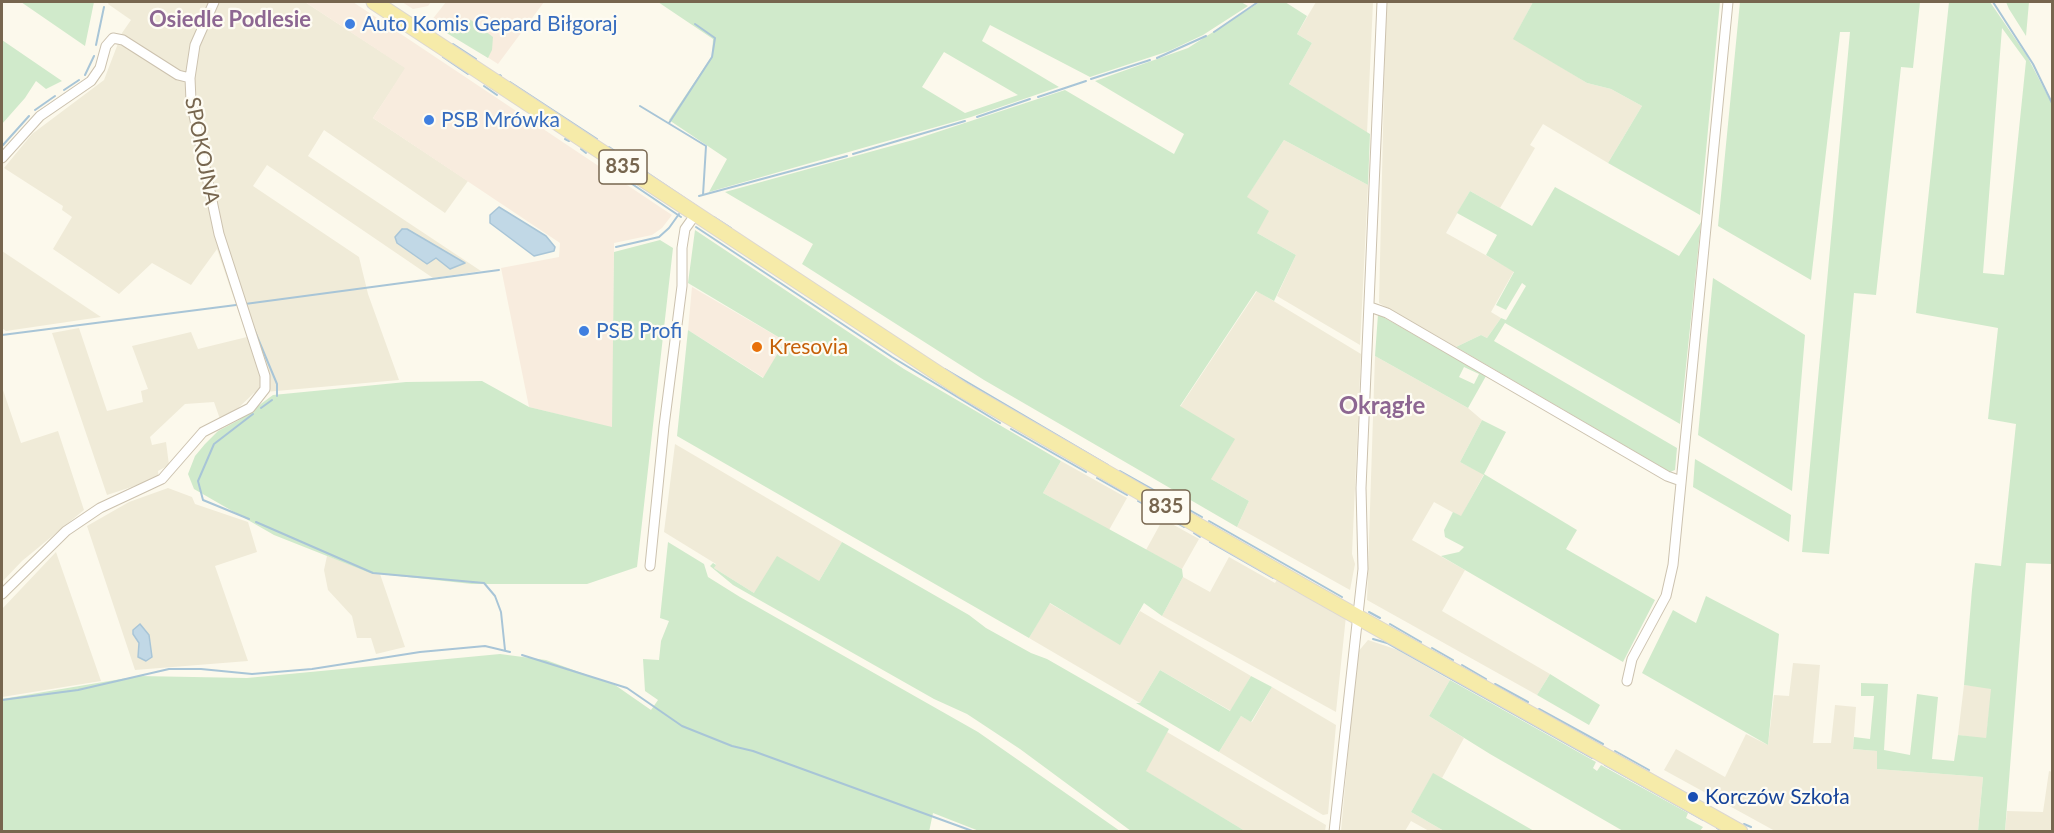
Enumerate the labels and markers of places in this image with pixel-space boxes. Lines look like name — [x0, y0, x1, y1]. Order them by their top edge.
place label: Auto Komis Gepard Biłgoraj — [362, 11, 618, 37]
marker: Auto Komis Gepard Biłgoraj — [343, 17, 357, 31]
place label: PSB Mrówka — [441, 107, 560, 133]
marker: PSB Mrówka — [422, 113, 436, 127]
place label: PSB Profi — [596, 318, 682, 344]
marker: PSB Profi — [577, 324, 591, 338]
place label: Kresovia — [769, 334, 848, 360]
marker: Kresovia — [750, 340, 764, 354]
place label: Korczów Szkoła — [1705, 784, 1850, 810]
marker: Korczów Szkoła — [1686, 790, 1700, 804]

